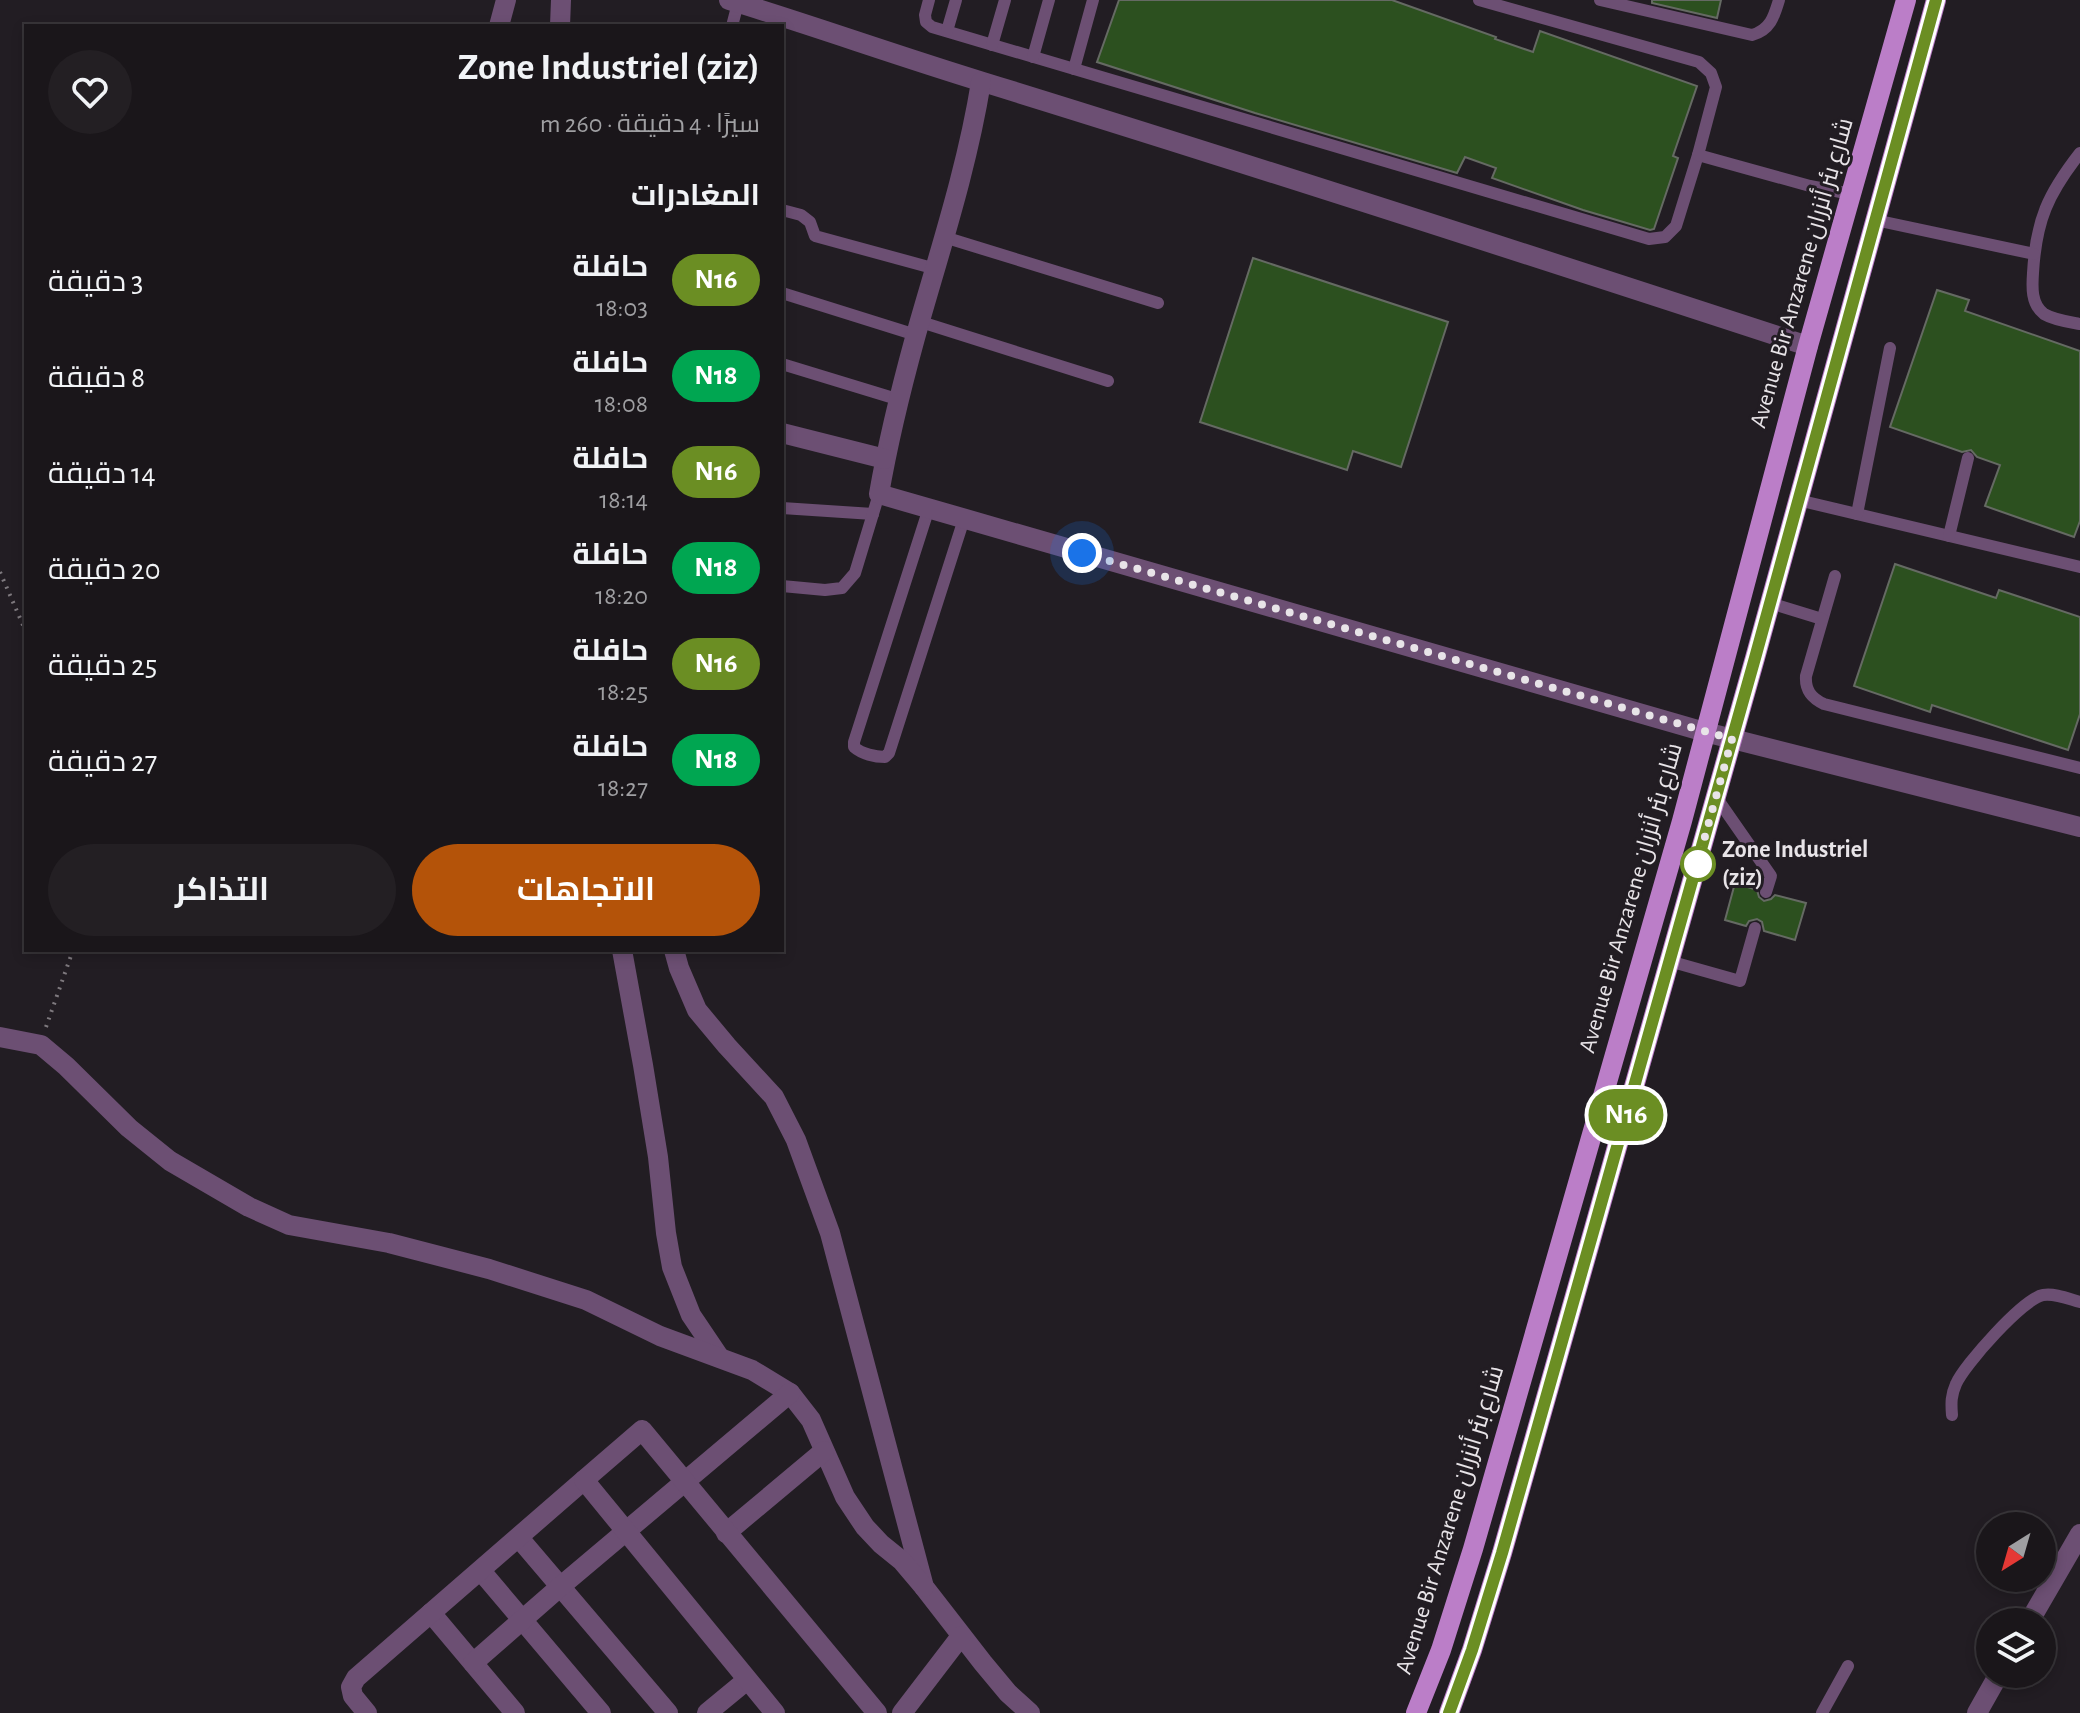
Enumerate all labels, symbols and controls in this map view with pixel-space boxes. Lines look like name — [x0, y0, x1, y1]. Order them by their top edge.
text: Zone Industriel (ziz) — [458, 49, 760, 87]
button: heart — [48, 50, 132, 134]
text: سيرًا · 4 دقيقة · 260 m — [540, 111, 760, 137]
street label: Avenue Bir Anzarene شارع بئر أنزران — [1741, 114, 1861, 431]
text: المغادرات — [631, 181, 760, 211]
text: حافلة — [573, 252, 648, 282]
text: N16 — [694, 266, 738, 294]
text: 3 دقيقة — [48, 267, 143, 297]
text: 18:03 — [596, 295, 648, 321]
text: حافلة — [573, 348, 648, 378]
text: N18 — [694, 362, 738, 390]
text: 8 دقيقة — [48, 363, 145, 393]
text: 18:08 — [595, 391, 648, 417]
text: حافلة — [573, 444, 648, 474]
text: N16 — [694, 458, 738, 486]
text: 14 دقيقة — [48, 459, 156, 489]
text: 18:14 — [599, 487, 648, 513]
your location — [1062, 533, 1102, 573]
text: حافلة — [573, 540, 648, 570]
text: N18 — [694, 554, 738, 582]
text: 20 دقيقة — [48, 555, 160, 585]
text: 18:20 — [595, 583, 648, 609]
text: حافلة — [573, 636, 648, 666]
text: N16 — [694, 650, 738, 678]
text: 25 دقيقة — [48, 651, 157, 681]
text: 18:25 — [598, 679, 648, 705]
text: حافلة — [573, 732, 648, 762]
street label: Avenue Bir Anzarene شارع بئر أنزران — [1570, 739, 1690, 1056]
text: N18 — [694, 746, 738, 774]
text: 27 دقيقة — [48, 747, 157, 777]
text: 18:27 — [598, 775, 648, 801]
place label: Zone Industriel (ziz) — [1722, 838, 1868, 890]
button: التذاكر — [48, 844, 396, 936]
button: الاتجاهات — [412, 844, 760, 936]
marker: Zone Industriel (ziz) — [1681, 847, 1715, 881]
line badge: N16 — [1580, 1089, 1672, 1141]
text: N16 — [1604, 1101, 1648, 1129]
street label: Avenue Bir Anzarene شارع بئر أنزران — [1387, 1361, 1511, 1678]
north arrow — [1976, 1512, 2056, 1592]
map controls — [1976, 1512, 2056, 1688]
button: layers — [1976, 1608, 2056, 1688]

